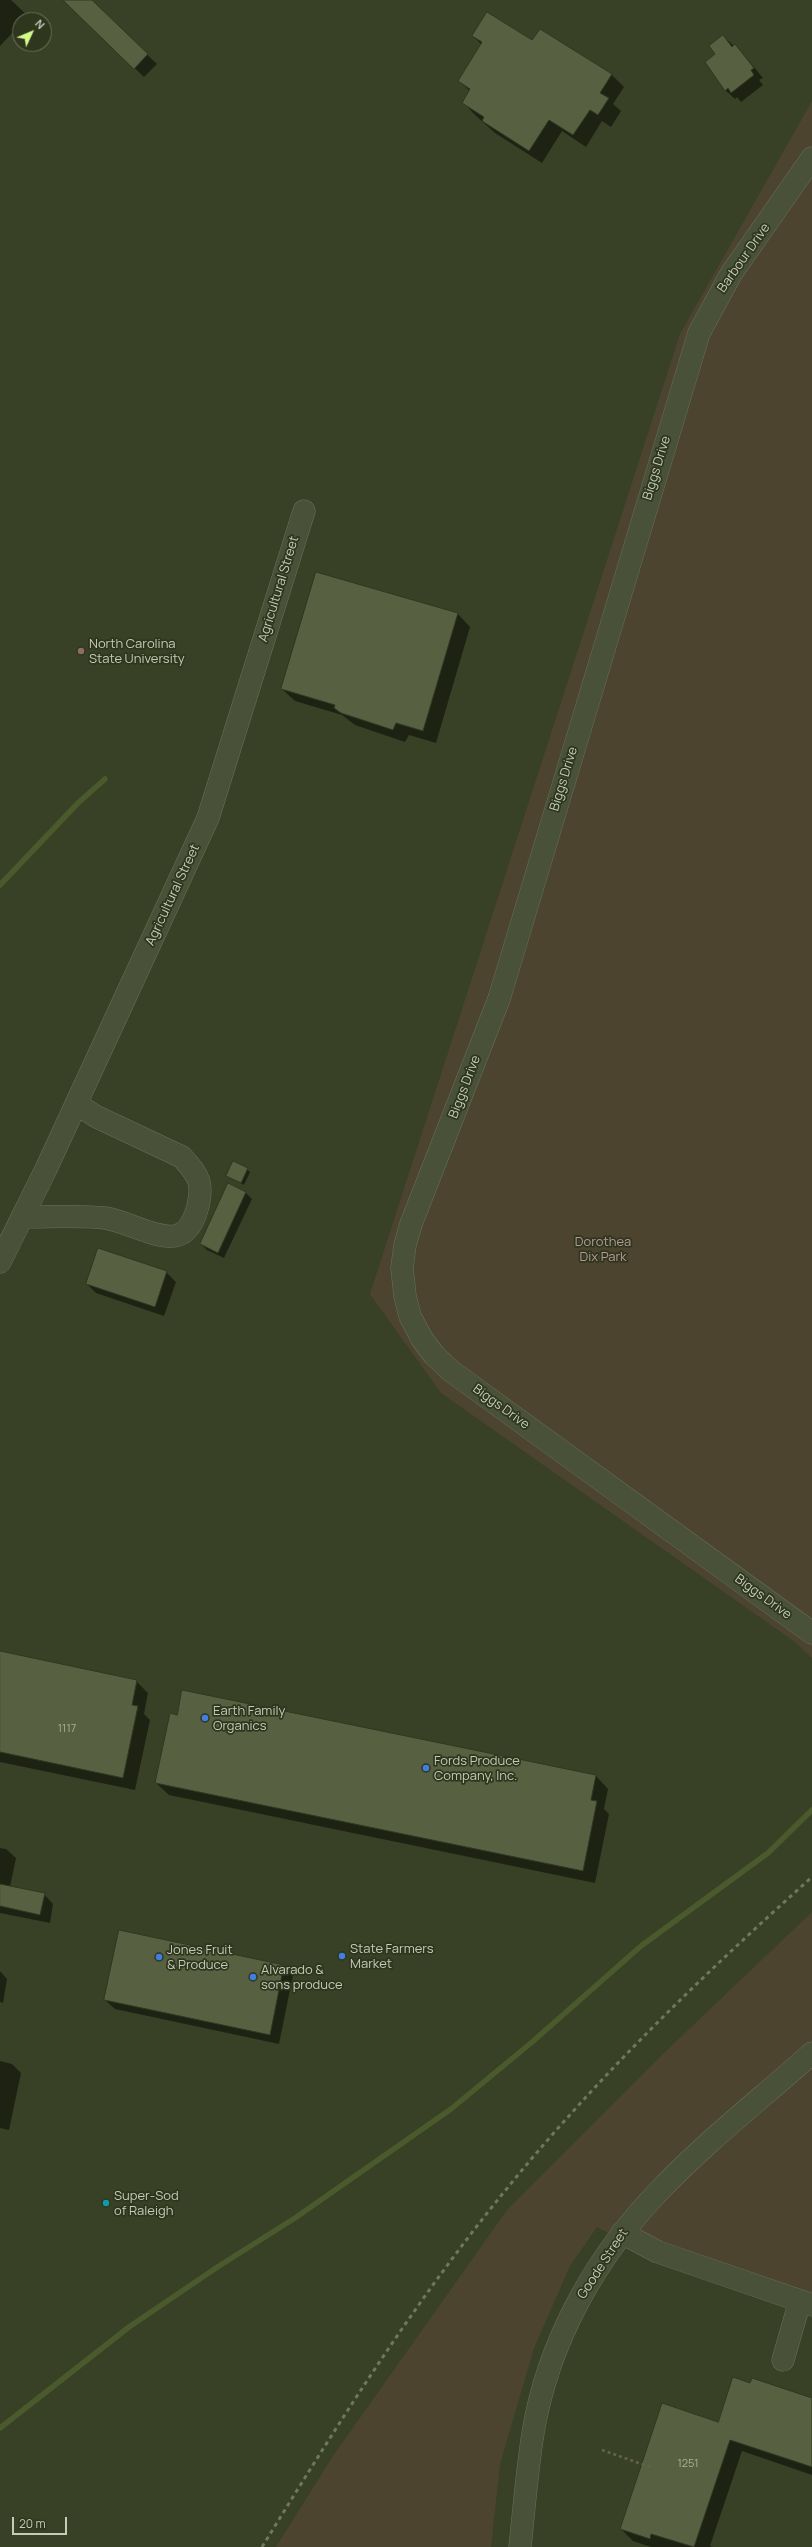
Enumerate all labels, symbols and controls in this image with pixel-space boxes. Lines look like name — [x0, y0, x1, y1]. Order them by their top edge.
north arrow — [12, 12, 52, 52]
text: N — [32, 16, 48, 32]
street label: Barbour Drive — [714, 220, 774, 296]
street label: Biggs Drive — [640, 434, 674, 502]
street label: Agricultural Street — [255, 534, 303, 644]
place label: North Carolina State University — [89, 636, 185, 667]
marker: North Carolina State University — [76, 646, 86, 656]
street label: Biggs Drive — [547, 745, 581, 813]
street label: Agricultural Street — [143, 842, 203, 948]
street label: Biggs Drive — [446, 1053, 484, 1121]
park label: Dorothea Dix Park — [575, 1234, 631, 1265]
street label: Biggs Drive — [470, 1381, 532, 1433]
street label: Biggs Drive — [732, 1571, 794, 1623]
place label: Earth Family Organics — [213, 1703, 285, 1734]
marker: Earth Family Organics — [200, 1713, 210, 1723]
house number: 1117 — [58, 1722, 76, 1736]
place label: Fords Produce Company, Inc. — [434, 1753, 520, 1784]
marker: Fords Produce Company, Inc. — [421, 1763, 431, 1773]
place label: State Farmers Market — [350, 1941, 434, 1972]
place label: Jones Fruit & Produce — [167, 1942, 233, 1973]
marker: State Farmers Market — [337, 1951, 347, 1961]
marker: Jones Fruit & Produce — [154, 1952, 164, 1962]
place label: Alvarado & sons produce — [261, 1962, 343, 1993]
marker: Alvarado & sons produce — [248, 1972, 258, 1982]
place label: Super-Sod of Raleigh — [114, 2188, 179, 2219]
marker: Super-Sod of Raleigh — [101, 2198, 111, 2208]
street label: Goode Street — [575, 2226, 631, 2302]
house number: 1251 — [677, 2457, 699, 2471]
scale bar — [14, 2509, 69, 2535]
text: 20 m — [19, 2515, 46, 2532]

